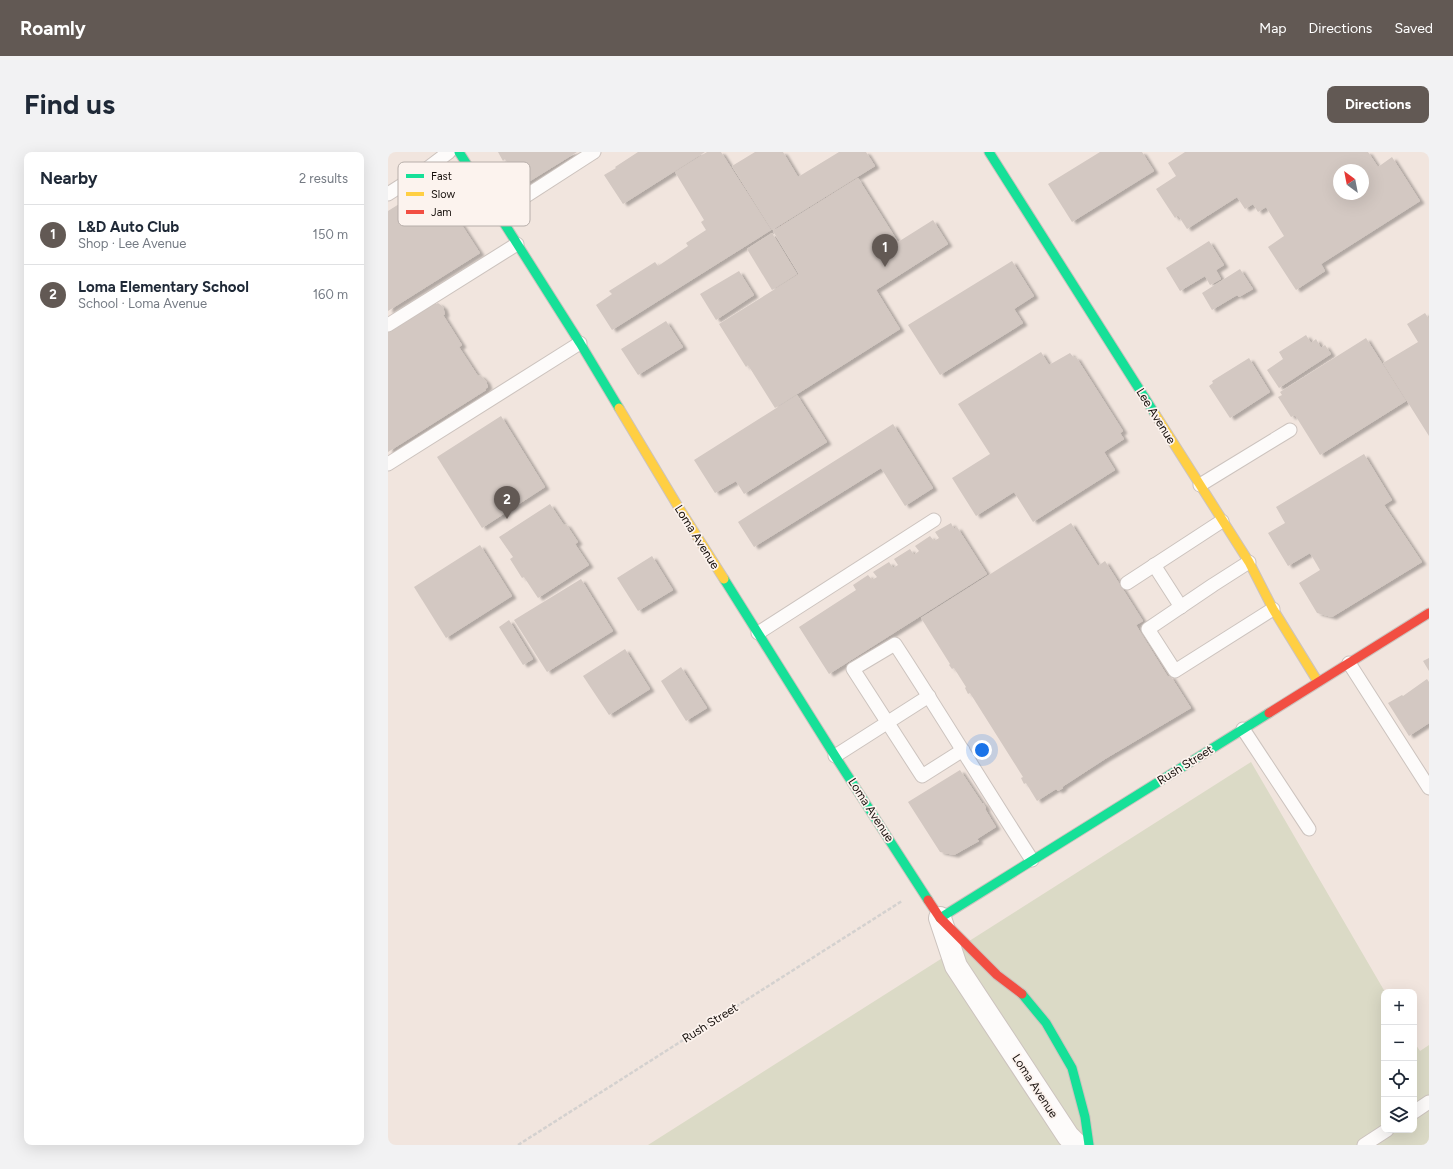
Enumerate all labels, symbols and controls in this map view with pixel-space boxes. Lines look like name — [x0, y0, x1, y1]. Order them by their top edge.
text: Roamly — [20, 17, 86, 40]
text: Map — [1259, 20, 1287, 37]
text: Directions — [1309, 20, 1372, 37]
text: Saved — [1394, 20, 1433, 37]
button: Directions — [1327, 86, 1429, 123]
text: Find us — [24, 87, 115, 121]
legend — [398, 162, 530, 226]
north arrow — [1333, 164, 1369, 200]
text: Nearby — [40, 168, 98, 188]
text: Fast — [431, 170, 452, 183]
text: 2 results — [299, 171, 348, 186]
text: Slow — [431, 188, 455, 201]
text: Jam — [431, 206, 452, 219]
text: L&D Auto Club — [78, 218, 179, 236]
text: 1 — [50, 227, 56, 242]
text: 150 m — [313, 227, 348, 242]
pin: 1 — [872, 234, 898, 267]
text: Shop · Lee Avenue — [78, 236, 186, 251]
text: Loma Elementary School — [78, 278, 249, 296]
text: 2 — [49, 287, 57, 302]
text: 160 m — [313, 287, 348, 302]
text: School · Loma Avenue — [78, 296, 207, 311]
street label: Lee Avenue — [1133, 386, 1179, 447]
pin: 2 — [494, 486, 520, 519]
street label: Loma Avenue — [672, 502, 723, 572]
your location — [972, 740, 992, 760]
street label: Rush Street — [1155, 742, 1216, 788]
street label: Loma Avenue — [845, 776, 897, 845]
map controls — [1381, 989, 1417, 1133]
button: + — [1381, 989, 1417, 1025]
street label: Rush Street — [680, 1000, 741, 1046]
button: − — [1381, 1025, 1417, 1061]
street label: Loma Avenue — [1009, 1052, 1061, 1121]
button: locate — [1381, 1061, 1417, 1097]
button: layers — [1381, 1097, 1417, 1133]

